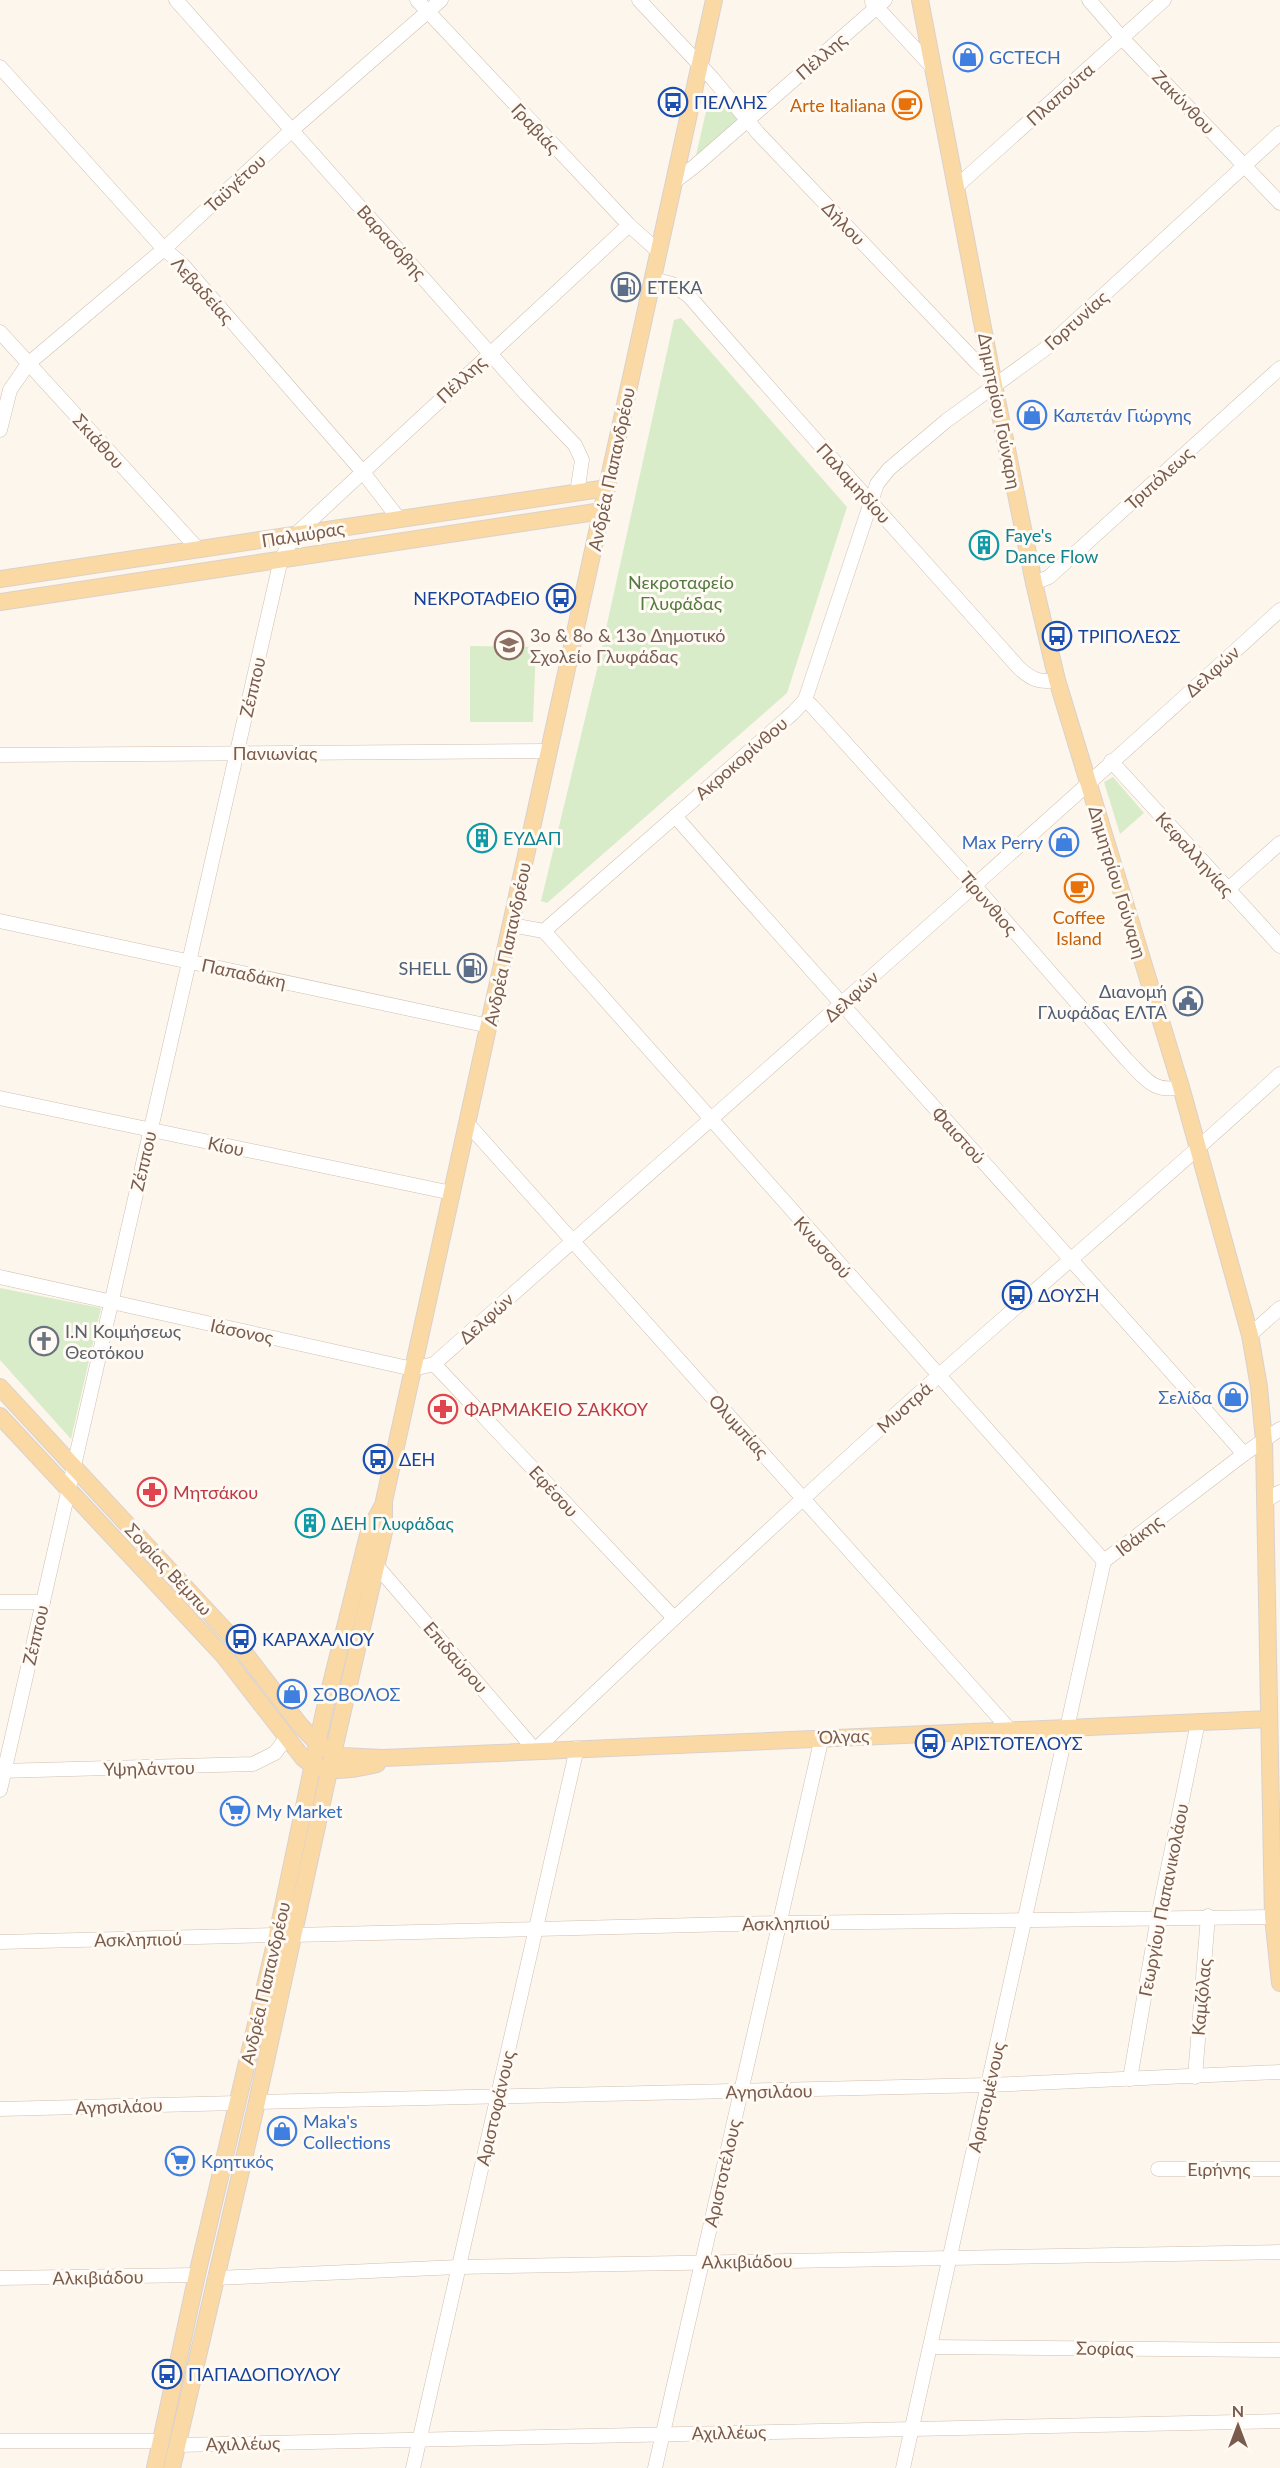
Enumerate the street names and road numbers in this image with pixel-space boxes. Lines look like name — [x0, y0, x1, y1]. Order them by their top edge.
street label: Πέλλης — [791, 28, 851, 84]
street label: Πλαπούτα — [1022, 58, 1099, 130]
street label: Ζακύνθου — [1148, 65, 1220, 139]
street label: Γραβιάς — [507, 98, 565, 158]
street label: Ταϋγέτου — [200, 149, 270, 217]
street label: Δήλου — [818, 197, 870, 249]
street label: Βαρασόβης — [353, 200, 432, 284]
street label: Λεβαδείας — [167, 252, 239, 329]
street label: Γορτυνίας — [1040, 285, 1113, 354]
street label: Δημητρίου Γούναρη — [974, 331, 1026, 491]
street label: Πέλλης — [432, 350, 491, 407]
street label: Ανδρέα Παπανδρέου — [583, 385, 639, 553]
street label: Σκιάθου — [69, 409, 129, 473]
street label: Παλαμηδίου — [812, 438, 896, 528]
street label: Τριπόλεως — [1121, 441, 1198, 514]
street label: Παλμύρας — [260, 516, 347, 551]
street label: Δελφών — [1180, 641, 1244, 701]
street label: Ζέππου — [234, 655, 270, 719]
street label: Ακροκορίνθου — [690, 712, 792, 804]
street label: Πανιωνίας — [233, 742, 318, 764]
street label: Δημητρίου Γούναρη — [1084, 803, 1152, 961]
street label: Κεφαλληνίας — [1151, 807, 1239, 901]
street label: Ανδρέα Παπανδρέου — [479, 860, 535, 1028]
street label: Τίρυνθιος — [955, 867, 1023, 940]
street label: Παπαδάκη — [200, 953, 288, 993]
street label: Δελφών — [819, 966, 883, 1026]
street label: Φαιστού — [928, 1102, 990, 1168]
street label: Ζέππου — [125, 1129, 161, 1193]
street label: Κίου — [206, 1131, 246, 1161]
street label: Κνωσσού — [790, 1212, 856, 1282]
street label: Δελφών — [454, 1288, 518, 1348]
street label: Ιάσονος — [209, 1314, 276, 1349]
street label: Μυστρά — [872, 1376, 936, 1437]
street label: Ολυμπίας — [705, 1389, 774, 1463]
street label: Εφέσου — [525, 1461, 583, 1521]
street label: Ιθάκης — [1111, 1509, 1168, 1560]
street label: Σοφίας Βέμπω — [121, 1519, 217, 1619]
street label: Ζέππου — [17, 1603, 53, 1667]
street label: Επιδαύρου — [419, 1617, 493, 1697]
street label: Όλγας — [816, 1724, 870, 1748]
street label: Υψηλάντου — [103, 1756, 195, 1780]
street label: Γεωργίου Παπανικολάου — [1133, 1802, 1193, 1998]
street label: Ανδρέα Παπανδρέου — [236, 1899, 294, 2067]
street label: Ασκληπιού — [742, 1911, 830, 1935]
street label: Ασκληπιού — [94, 1927, 182, 1951]
street label: Καμζόλας — [1187, 1957, 1215, 2037]
street label: Αριστομένους — [963, 2039, 1010, 2154]
street label: Αριστοφάνους — [471, 2048, 519, 2168]
street label: Αγησιλάου — [725, 2079, 813, 2103]
street label: Αγησιλάου — [75, 2093, 163, 2119]
street label: Αριστοτέλους — [699, 2116, 745, 2229]
street label: Ειρήνης — [1187, 2158, 1251, 2180]
street label: Αλκιβιάδου — [701, 2249, 793, 2273]
street label: Αλκιβιάδου — [52, 2265, 144, 2289]
street label: Σοφίας — [1076, 2336, 1135, 2360]
street label: Αχιλλέως — [692, 2420, 767, 2444]
street label: Αχιλλέως — [206, 2431, 281, 2455]

